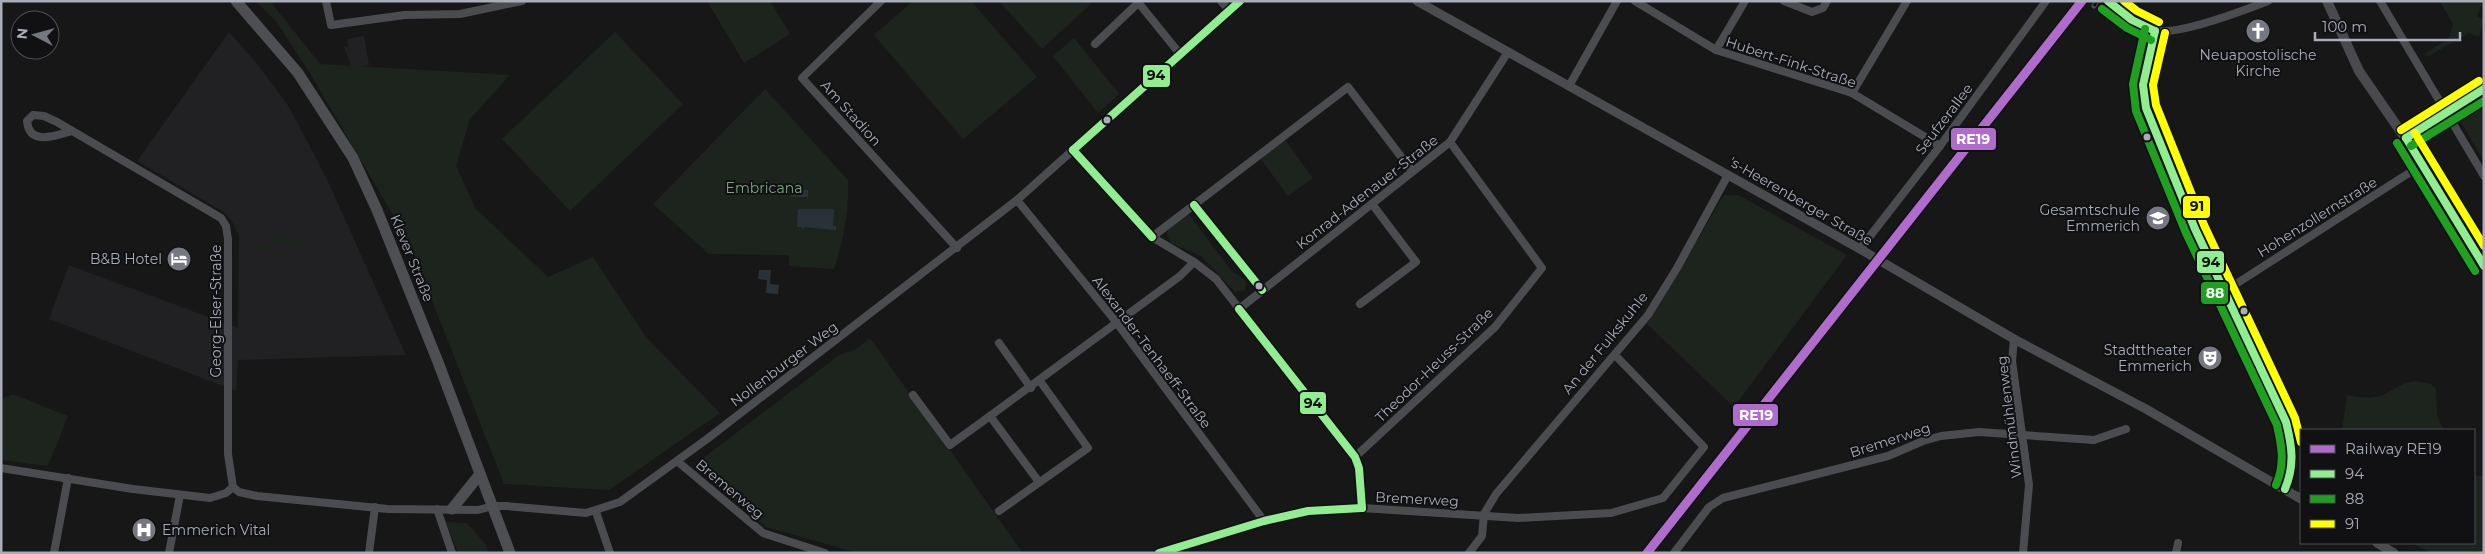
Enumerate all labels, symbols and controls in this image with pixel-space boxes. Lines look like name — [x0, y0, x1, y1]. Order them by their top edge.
north arrow — [10, 10, 60, 60]
scale bar — [2315, 10, 2460, 42]
text: 100 m — [2322, 17, 2367, 36]
church icon: Neuapostolische Kirche — [2245, 18, 2271, 44]
text: N — [13, 27, 32, 40]
street label: Hubert-Fink-Straße — [1723, 32, 1859, 92]
place label: Neuapostolische Kirche — [2200, 46, 2316, 80]
line badge: 94 — [1142, 64, 1171, 88]
text: 94 — [1147, 66, 1166, 84]
street label: Am Stadion — [817, 76, 885, 150]
street label: Seufzerallee — [1911, 80, 1977, 158]
unlabelled marker — [1102, 115, 1112, 125]
line badge: RE19 — [1950, 127, 1997, 151]
text: RE19 — [1956, 130, 1990, 148]
street label: Konrad-Adenauer-Straße — [1292, 131, 1442, 253]
unlabelled marker — [2142, 132, 2152, 142]
street label: 's-Heerenberger Straße — [1726, 153, 1876, 249]
street label: Hohenzollernstraße — [2254, 173, 2380, 261]
park label: Embricana — [726, 179, 802, 197]
line badge: 91 — [2182, 195, 2211, 219]
text: 91 — [2190, 197, 2204, 215]
place label: Gesamtschule Emmerich — [2039, 201, 2140, 235]
school or university icon: Gesamtschule Emmerich — [2145, 205, 2171, 231]
street label: Klever Straße — [386, 212, 438, 304]
street label: Georg-Elser-Straße — [207, 245, 225, 377]
hotel icon: B&B Hotel — [166, 246, 192, 272]
place label: B&B Hotel — [90, 250, 162, 268]
line badge: 94 — [2196, 250, 2225, 274]
text: 94 — [2202, 253, 2221, 271]
street label: Alexander-Tenhaeff-Straße — [1089, 272, 1215, 432]
unlabelled marker — [1254, 281, 1264, 291]
line badge: 88 — [2200, 281, 2229, 305]
text: 88 — [2206, 284, 2224, 302]
street label: An der Fulkskuhle — [1558, 288, 1652, 398]
street label: Theodor-Heuss-Straße — [1371, 304, 1497, 426]
unlabelled marker — [2239, 306, 2249, 316]
street label: Nollenburger Weg — [727, 318, 841, 410]
place label: Stadttheater Emmerich — [2104, 341, 2192, 375]
theatre icon: Stadttheater Emmerich — [2197, 345, 2223, 371]
street label: Windmühlenweg — [1993, 355, 2025, 479]
line badge: 94 — [1299, 391, 1327, 415]
text: 94 — [1304, 394, 1323, 412]
line badge: RE19 — [1732, 403, 1779, 427]
text: RE19 — [1739, 406, 1773, 424]
street label: Bremerweg — [1847, 419, 1933, 461]
legend — [2300, 429, 2475, 544]
text: Railway RE19 — [2345, 439, 2442, 458]
street label: Bremerweg — [692, 455, 768, 523]
text: 94 — [2345, 464, 2364, 483]
street label: Bremerweg — [1375, 488, 1459, 510]
text: 88 — [2345, 489, 2364, 508]
text: 91 — [2345, 514, 2360, 533]
hospital icon: Emmerich Vital — [131, 517, 157, 543]
place label: Emmerich Vital — [162, 521, 270, 539]

